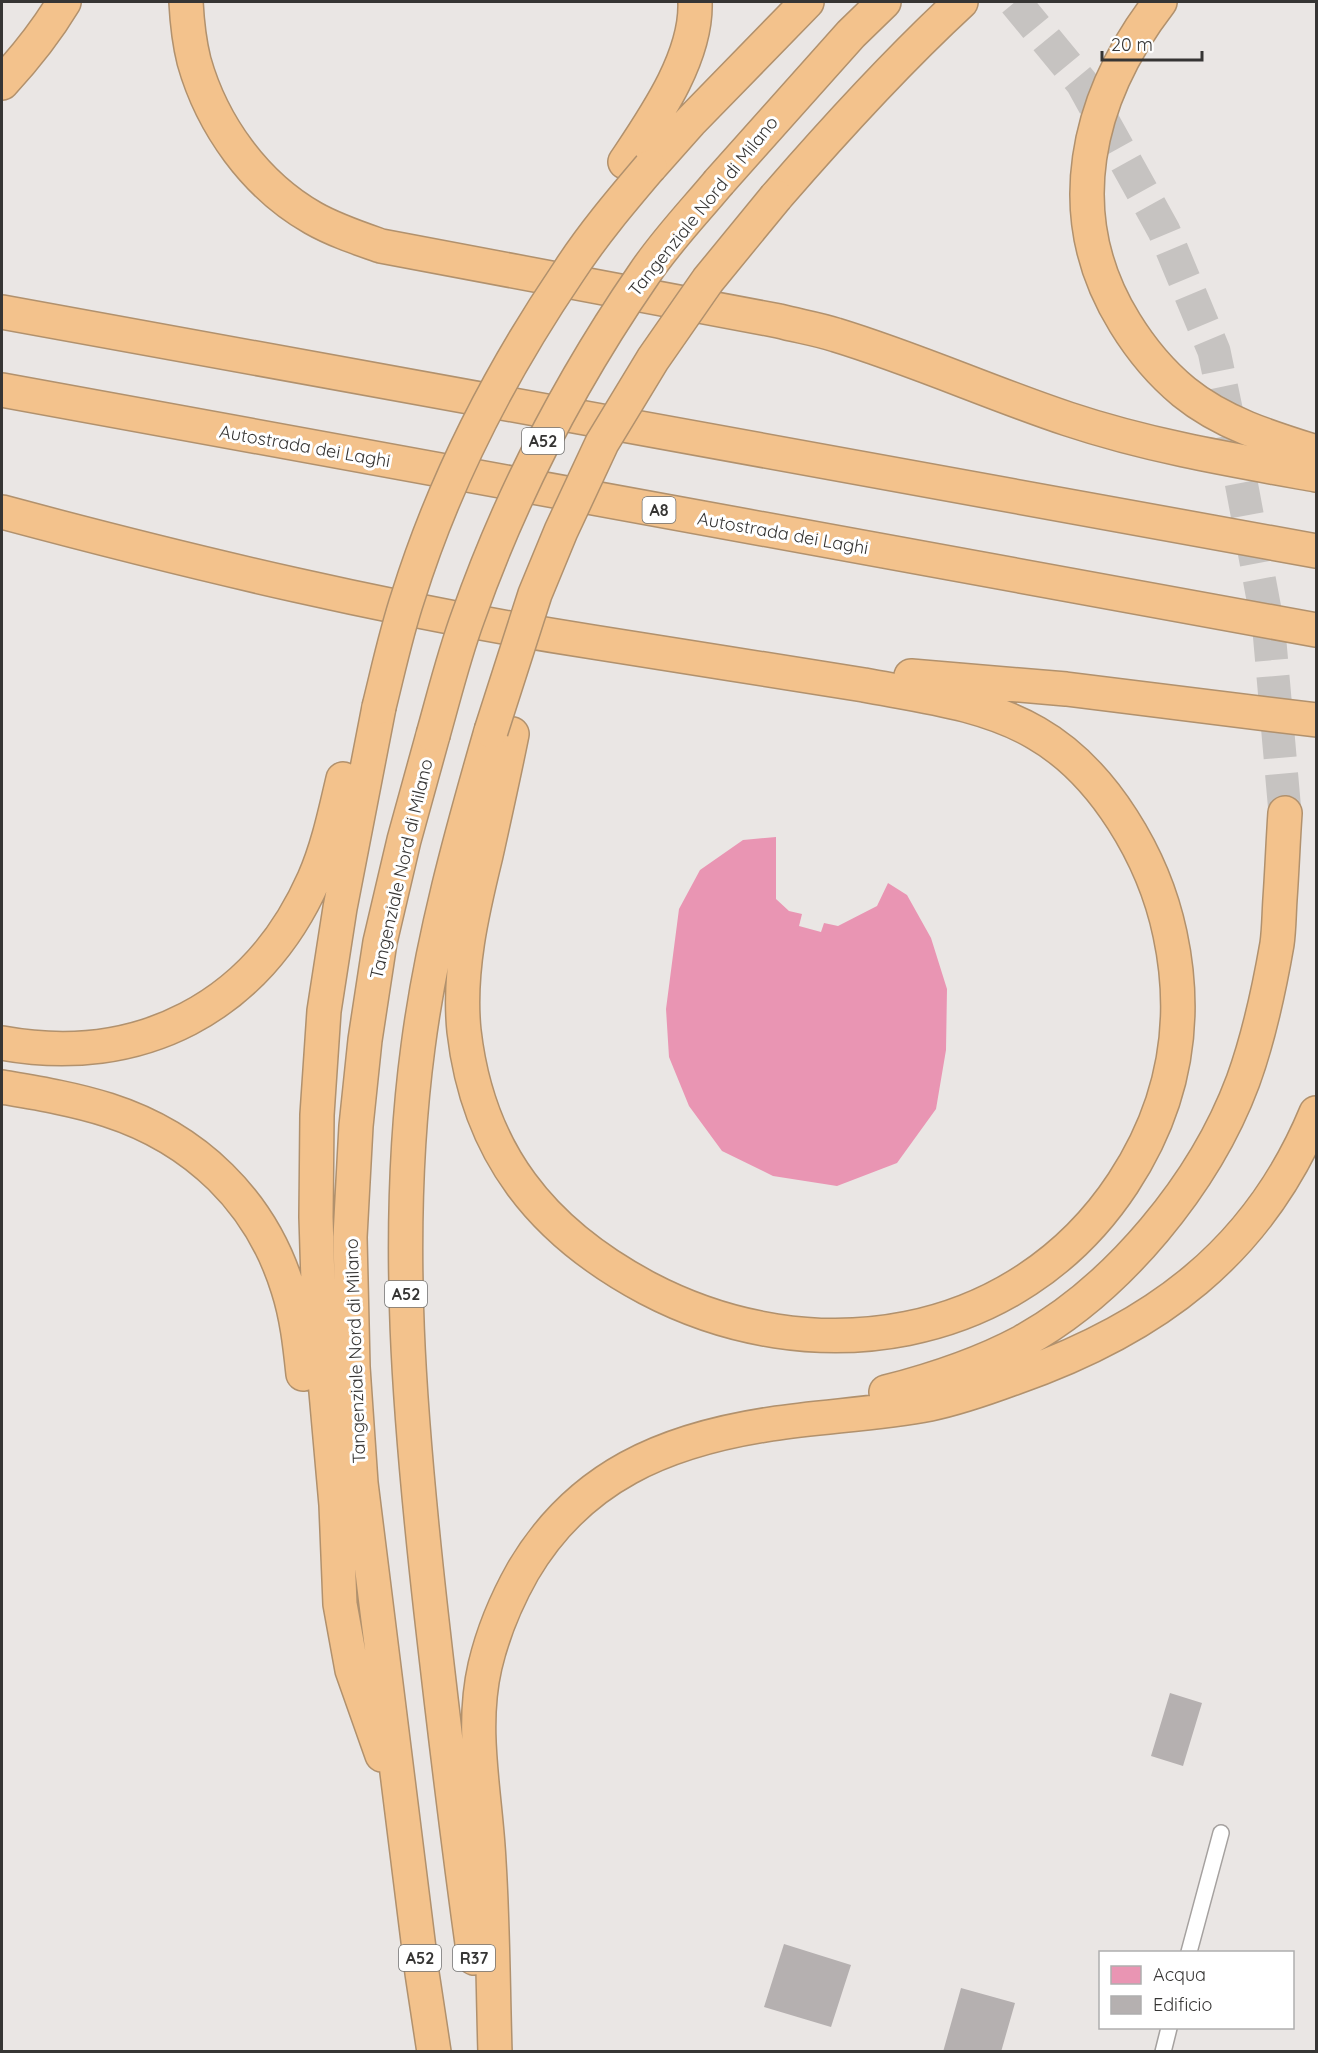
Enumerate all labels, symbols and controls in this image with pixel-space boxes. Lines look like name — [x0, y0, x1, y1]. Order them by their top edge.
scale bar — [1102, 24, 1202, 62]
text: 20 m — [1111, 33, 1153, 56]
street label: Tangenziale Nord di Milano — [623, 111, 783, 301]
street label: Autostrada dei Laghi — [218, 420, 392, 472]
road number: A52 — [522, 428, 564, 454]
road number: A8 — [642, 497, 676, 523]
street label: Autostrada dei Laghi — [696, 507, 870, 559]
street label: Tangenziale Nord di Milano — [364, 757, 438, 981]
street label: Tangenziale Nord di Milano — [340, 1238, 370, 1464]
road number: A52 — [385, 1281, 427, 1307]
road number: A52 — [399, 1945, 441, 1971]
road number: R37 — [453, 1945, 495, 1971]
legend — [1099, 1951, 1294, 2029]
text: Acqua — [1153, 1963, 1206, 1986]
text: Edificio — [1153, 1993, 1212, 2016]

